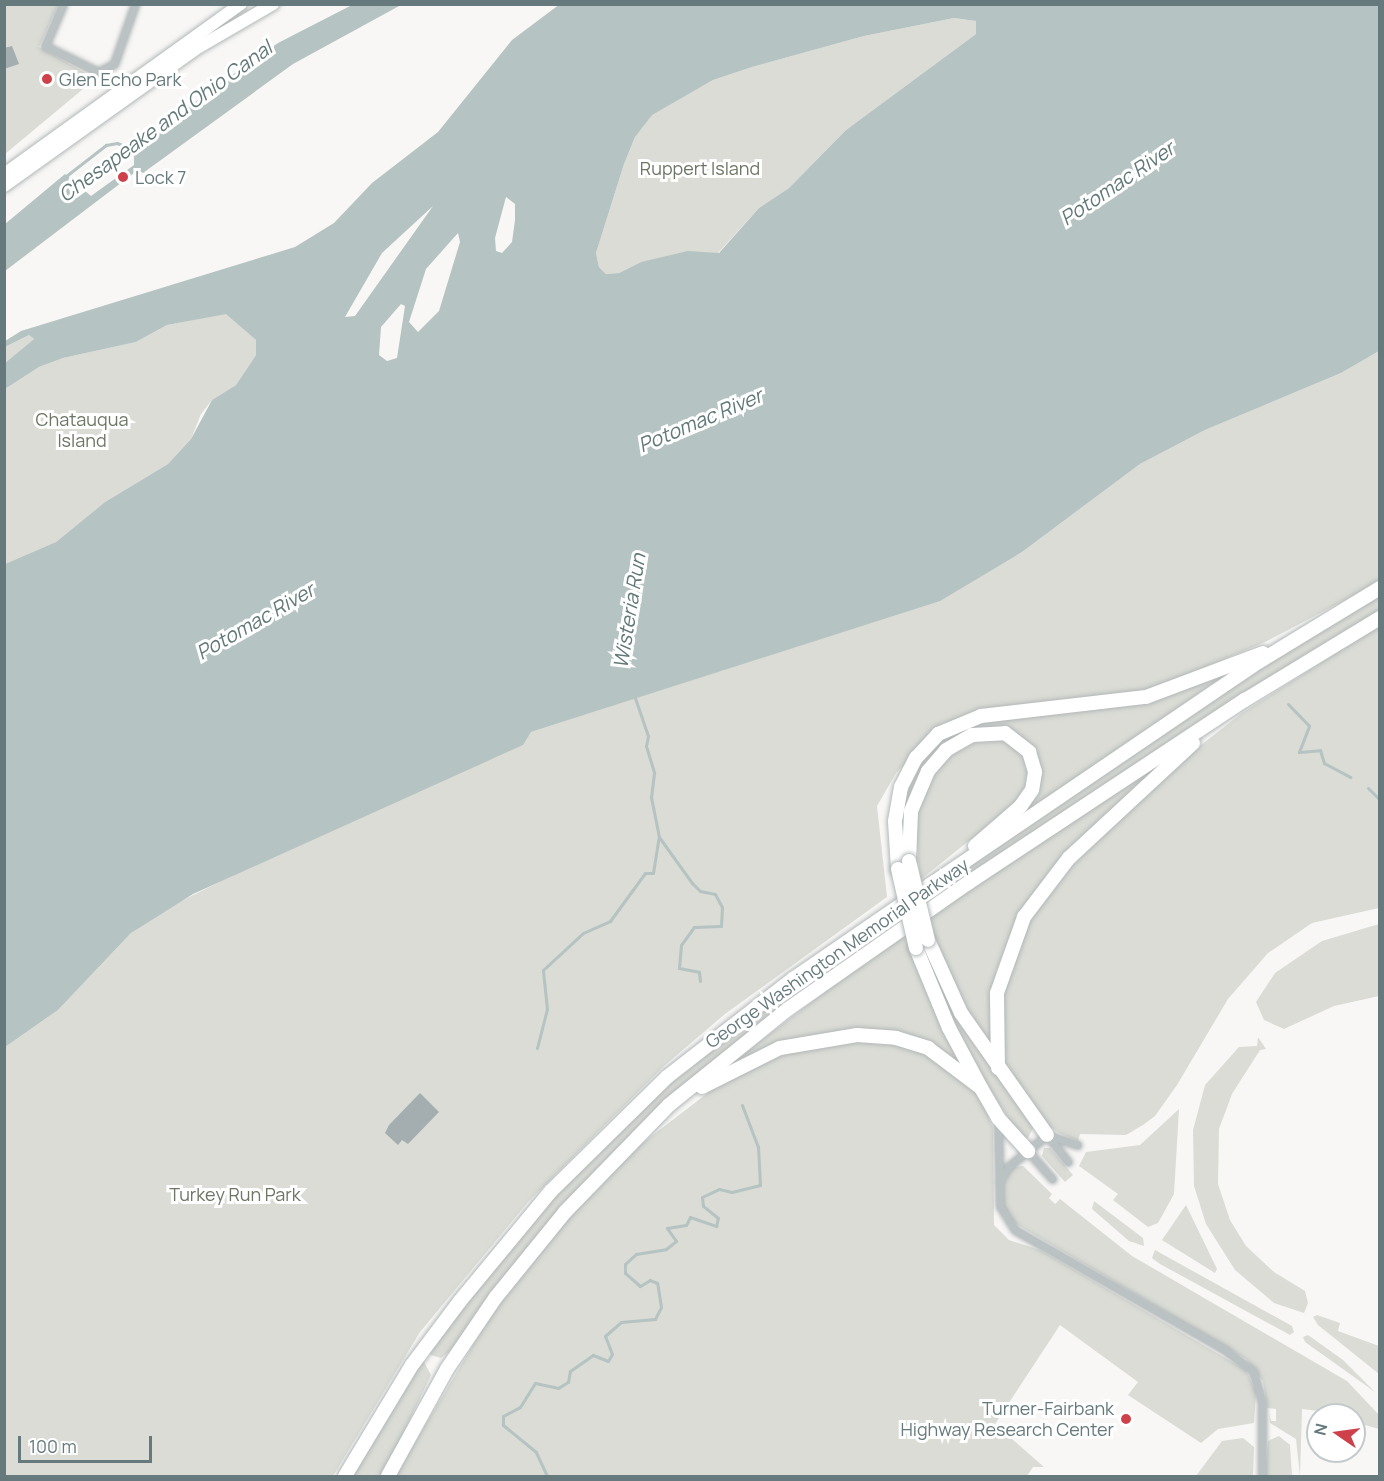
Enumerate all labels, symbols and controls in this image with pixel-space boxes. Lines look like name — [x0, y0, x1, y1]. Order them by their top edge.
water label: Chesapeake and Ohio Canal — [54, 35, 276, 207]
place label: Glen Echo Park — [59, 68, 181, 90]
marker: Glen Echo Park — [40, 72, 54, 86]
water label: Potomac River — [1055, 136, 1179, 230]
park label: Ruppert Island — [640, 157, 760, 179]
place label: Lock 7 — [135, 166, 186, 188]
marker: Lock 7 — [116, 170, 130, 184]
water label: Potomac River — [634, 383, 766, 457]
park label: Chatauqua Island — [36, 409, 128, 452]
water label: Wisteria Run — [608, 552, 650, 670]
water label: Potomac River — [192, 578, 318, 664]
street label: George Washington Memorial Parkway — [701, 854, 973, 1052]
park label: Turkey Run Park — [169, 1183, 301, 1205]
place label: Turner-Fairbank Highway Research Center — [900, 1398, 1114, 1440]
north arrow — [1306, 1403, 1366, 1463]
marker: Turner-Fairbank Highway Research Center — [1119, 1412, 1133, 1426]
text: N — [1308, 1421, 1332, 1437]
scale bar — [21, 1424, 154, 1462]
text: 100 m — [29, 1434, 77, 1458]

